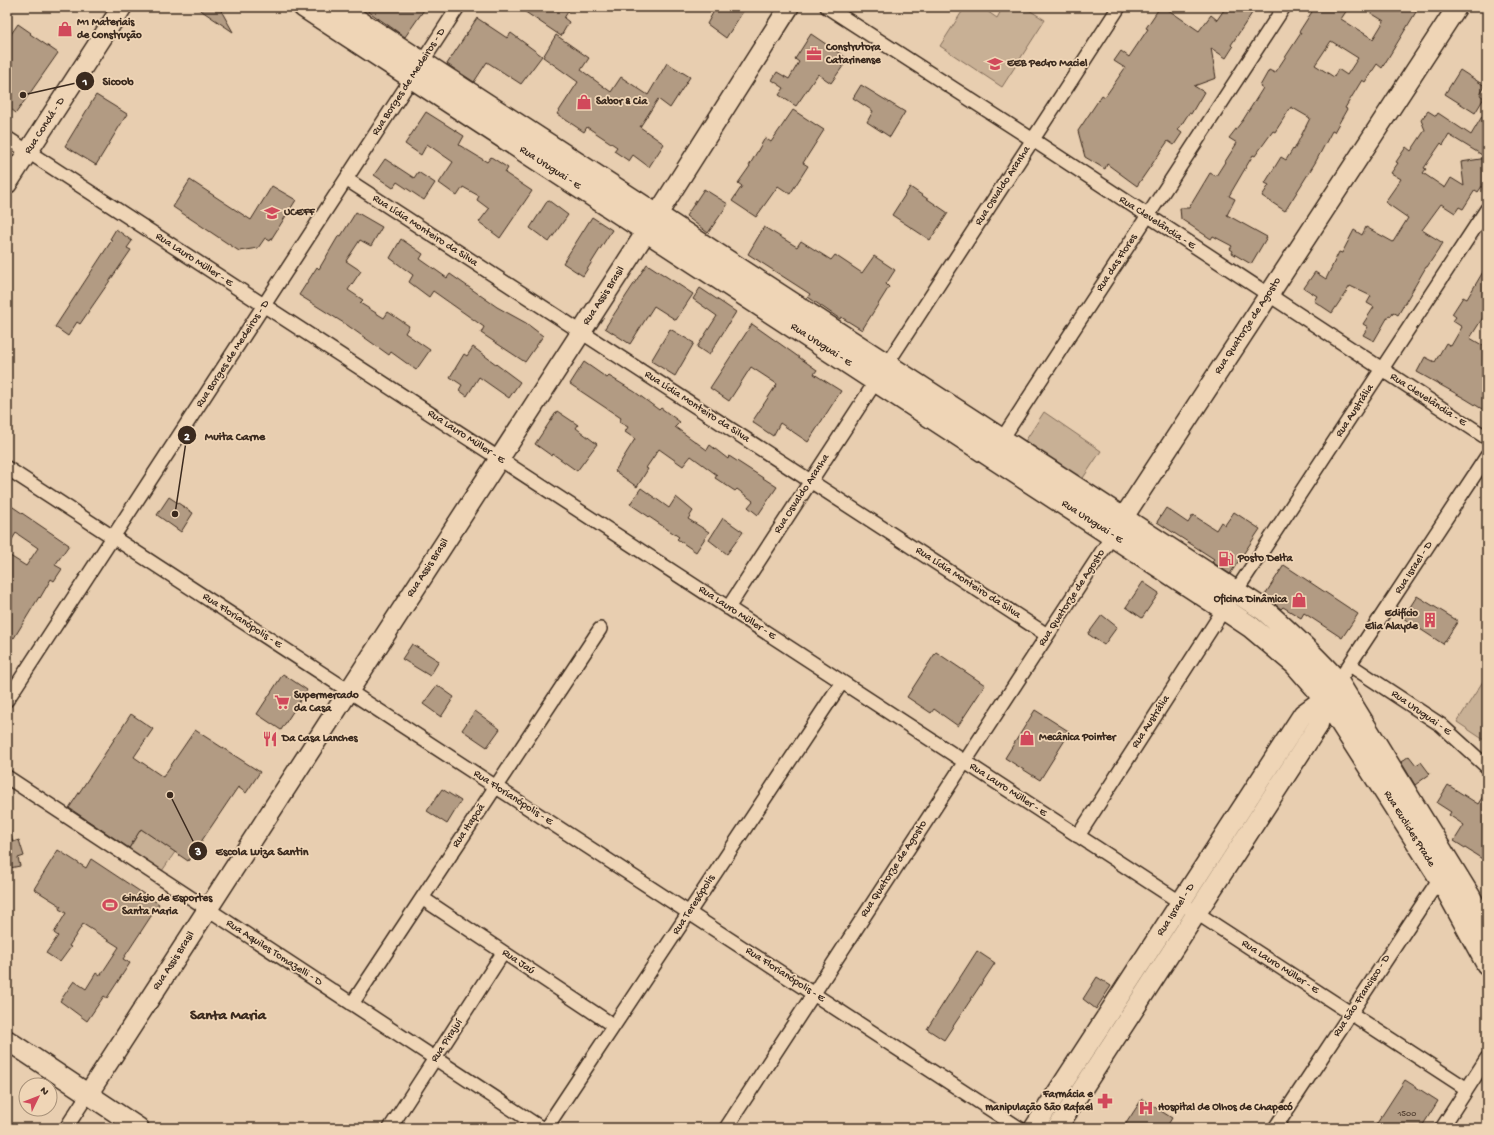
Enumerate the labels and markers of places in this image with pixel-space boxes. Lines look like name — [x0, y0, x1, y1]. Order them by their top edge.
place label: M1 Materiais de Construção — [77, 16, 142, 42]
shop icon: M1 Materiais de Construção — [56, 20, 74, 38]
place label: Construtora Catarinense — [825, 41, 882, 67]
office icon: Construtora Catarinense — [805, 45, 823, 63]
school or university icon: EEB Pedro Maciel — [986, 55, 1004, 73]
place label: EEB Pedro Maciel — [1006, 58, 1088, 70]
callout: Sicoob — [75, 69, 142, 93]
shop icon: Sabor & Cia — [575, 93, 593, 111]
place label: Sabor & Cia — [596, 96, 648, 108]
school or university icon: UCEFF — [263, 204, 281, 222]
place label: UCEFF — [284, 207, 316, 219]
callout: Muita Carne — [177, 423, 273, 447]
fuel station icon: Posto Delta — [1217, 550, 1235, 568]
place label: Posto Delta — [1237, 552, 1293, 565]
shop icon: Oficina Dinâmica — [1290, 591, 1308, 609]
place label: Oficina Dinâmica — [1214, 593, 1288, 606]
place label: Edifício Elia Alayde — [1364, 607, 1419, 633]
building icon: Edifício Elia Alayde — [1421, 611, 1439, 629]
place label: Supermercado da Casa — [294, 690, 359, 715]
supermarket icon: Supermercado da Casa — [273, 693, 291, 711]
shop icon: Mecânica Pointer — [1018, 729, 1036, 747]
restaurant icon: Da Casa Lanches — [261, 730, 279, 748]
place label: Mecânica Pointer — [1039, 731, 1117, 744]
place label: Da Casa Lanches — [281, 733, 358, 745]
callout: Escola Luiza Santin — [188, 839, 317, 863]
place label: Ginásio de Esportes Santa Maria — [122, 892, 213, 918]
sports icon: Ginásio de Esportes Santa Maria — [101, 896, 119, 914]
place label: Farmácia e manipulação São Rafael — [985, 1088, 1094, 1114]
pharmacy icon: Farmácia e manipulação São Rafael — [1096, 1092, 1114, 1110]
hospital icon: Hospital de Olhos de Chapecó — [1137, 1099, 1155, 1117]
place label: Hospital de Olhos de Chapecó — [1158, 1101, 1293, 1114]

